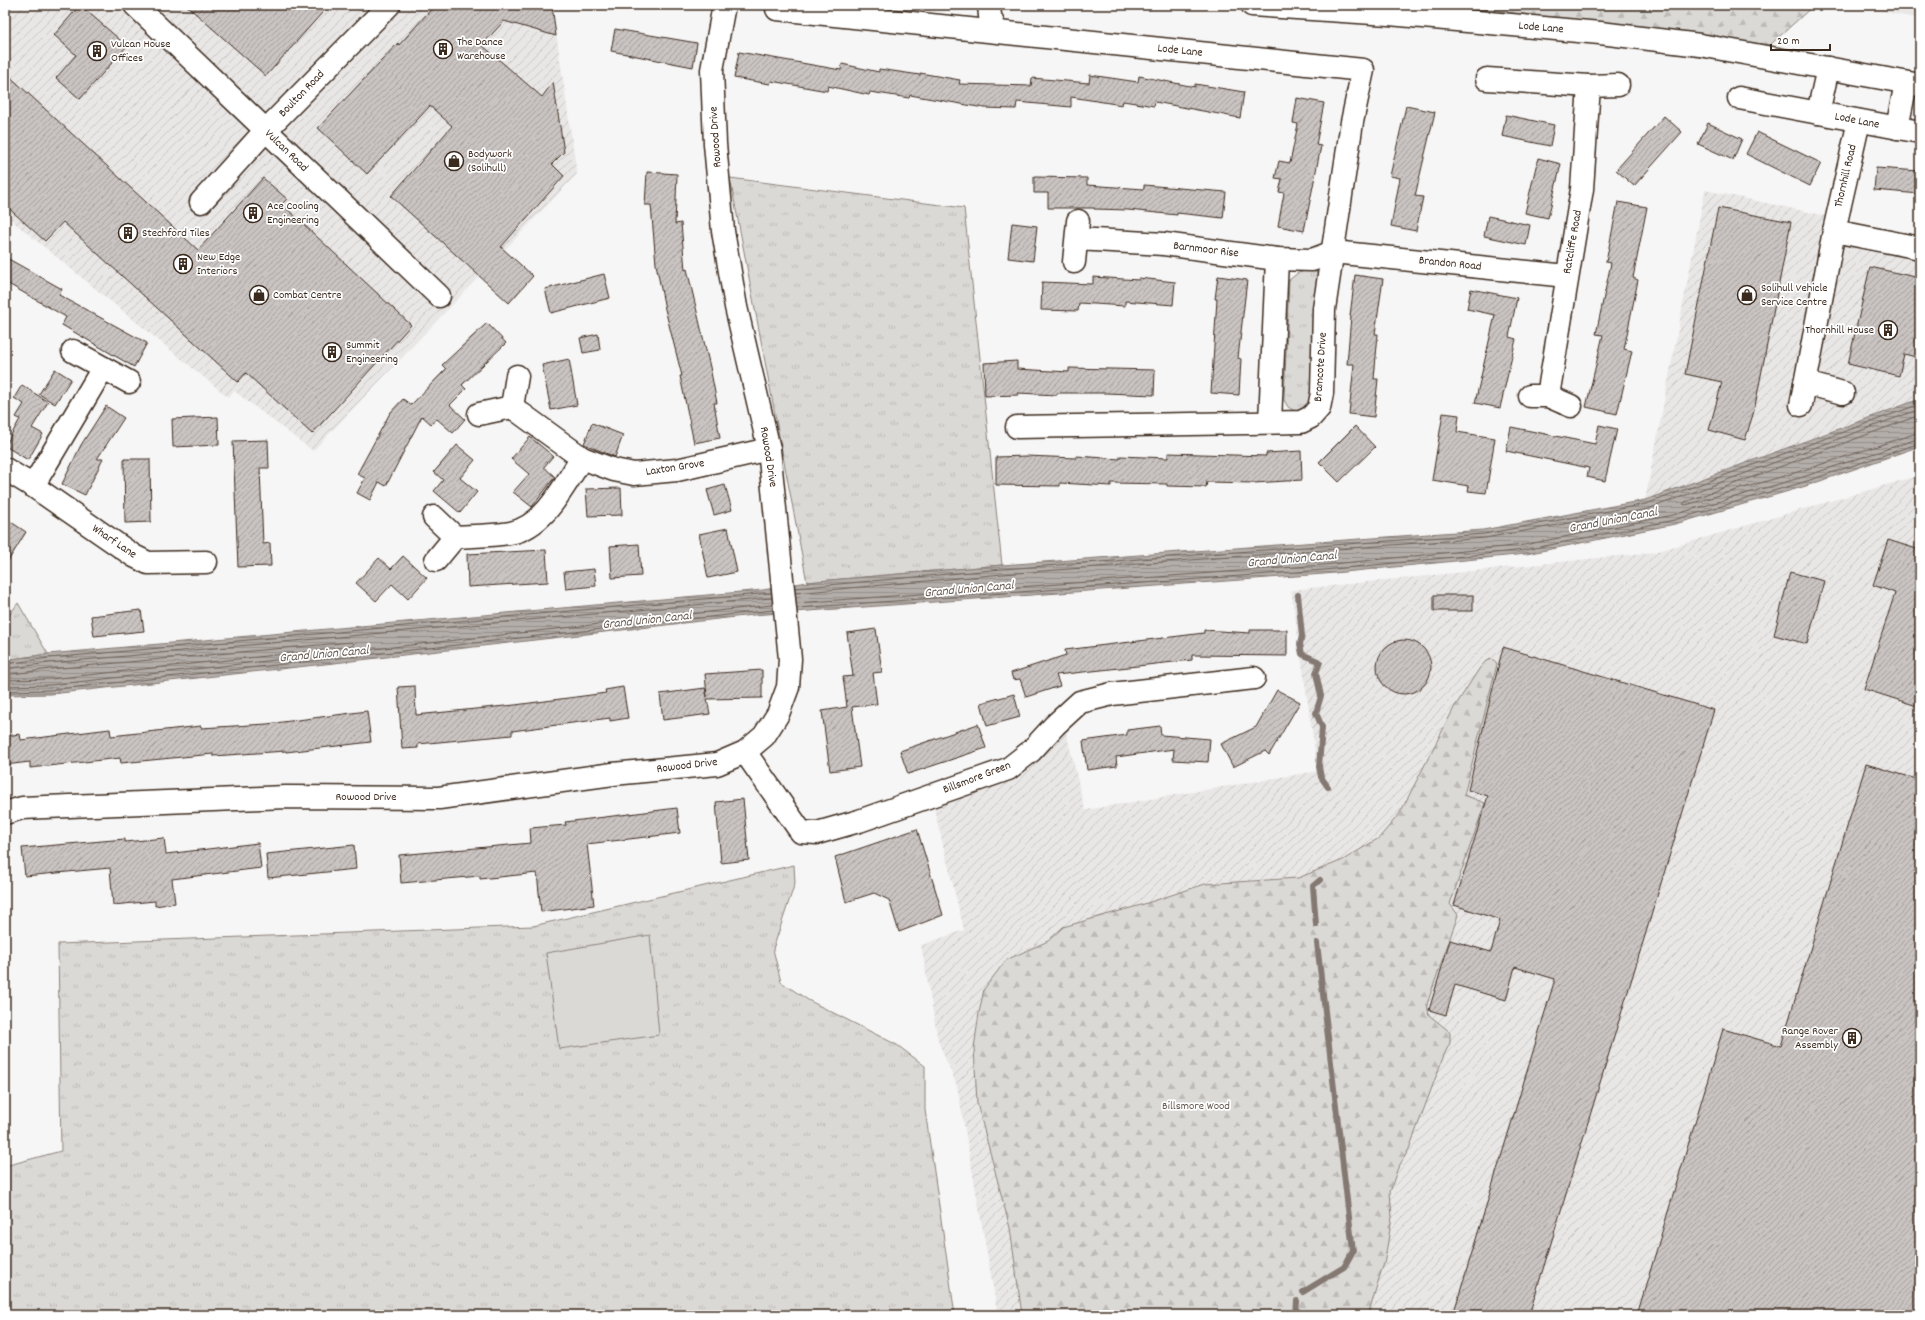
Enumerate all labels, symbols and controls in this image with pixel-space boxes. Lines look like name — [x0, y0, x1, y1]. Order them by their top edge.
street label: Lode Lane — [1518, 18, 1564, 38]
scale bar — [1771, 26, 1830, 52]
text: 20 m — [1777, 33, 1800, 50]
place label: The Dance Warehouse — [457, 34, 506, 65]
place label: Vulcan House Offices — [111, 36, 171, 67]
building icon: The Dance Warehouse — [432, 38, 454, 60]
building icon: Vulcan House Offices — [86, 40, 108, 62]
street label: Lode Lane — [1157, 40, 1203, 62]
street label: Boulton Road — [275, 67, 329, 121]
street label: Rowood Drive — [705, 106, 727, 168]
street label: Lode Lane — [1833, 108, 1881, 134]
street label: Vulcan Road — [260, 126, 312, 176]
street label: Thornhill Road — [1830, 143, 1862, 209]
place label: Bodywork (Solihull) — [468, 146, 512, 177]
shop icon: Bodywork (Solihull) — [443, 150, 465, 172]
place label: Ace Cooling Engineering — [267, 198, 319, 229]
building icon: Ace Cooling Engineering — [242, 202, 264, 224]
street label: Ratcliffe Road — [1559, 209, 1587, 275]
building icon: Stechford Tiles — [117, 222, 139, 244]
place label: Stechford Tiles — [142, 225, 210, 242]
street label: Barnmoor Rise — [1172, 238, 1240, 262]
place label: New Edge Interiors — [197, 249, 240, 280]
street label: Brandon Road — [1418, 252, 1482, 276]
building icon: New Edge Interiors — [172, 253, 194, 275]
place label: Solihull Vehicle Service Centre — [1761, 280, 1828, 311]
shop icon: Combat Centre — [248, 284, 270, 306]
shop icon: Solihull Vehicle Service Centre — [1736, 284, 1758, 306]
place label: Combat Centre — [273, 287, 341, 304]
building icon: Thornhill House — [1877, 319, 1899, 341]
place label: Thornhill House — [1805, 322, 1874, 339]
street label: Bramcote Drive — [1310, 332, 1332, 402]
place label: Summit Engineering — [346, 337, 398, 368]
building icon: Summit Engineering — [321, 341, 343, 363]
street label: Rowood Drive — [755, 425, 781, 489]
street label: Laxton Grove — [644, 455, 706, 481]
water label: Grand Union Canal — [1567, 503, 1660, 539]
street label: Wharf Lane — [88, 521, 140, 563]
water label: Grand Union Canal — [1246, 547, 1338, 573]
water label: Grand Union Canal — [923, 577, 1015, 603]
water label: Grand Union Canal — [601, 607, 693, 635]
water label: Grand Union Canal — [278, 642, 370, 668]
street label: Rowood Drive — [656, 754, 718, 778]
street label: Billsmore Green — [941, 757, 1014, 799]
street label: Rowood Drive — [335, 789, 397, 806]
place label: Range Rover Assembly — [1782, 1023, 1839, 1054]
building icon: Range Rover Assembly — [1841, 1027, 1863, 1049]
park label: Billsmore Wood — [1162, 1098, 1230, 1115]

